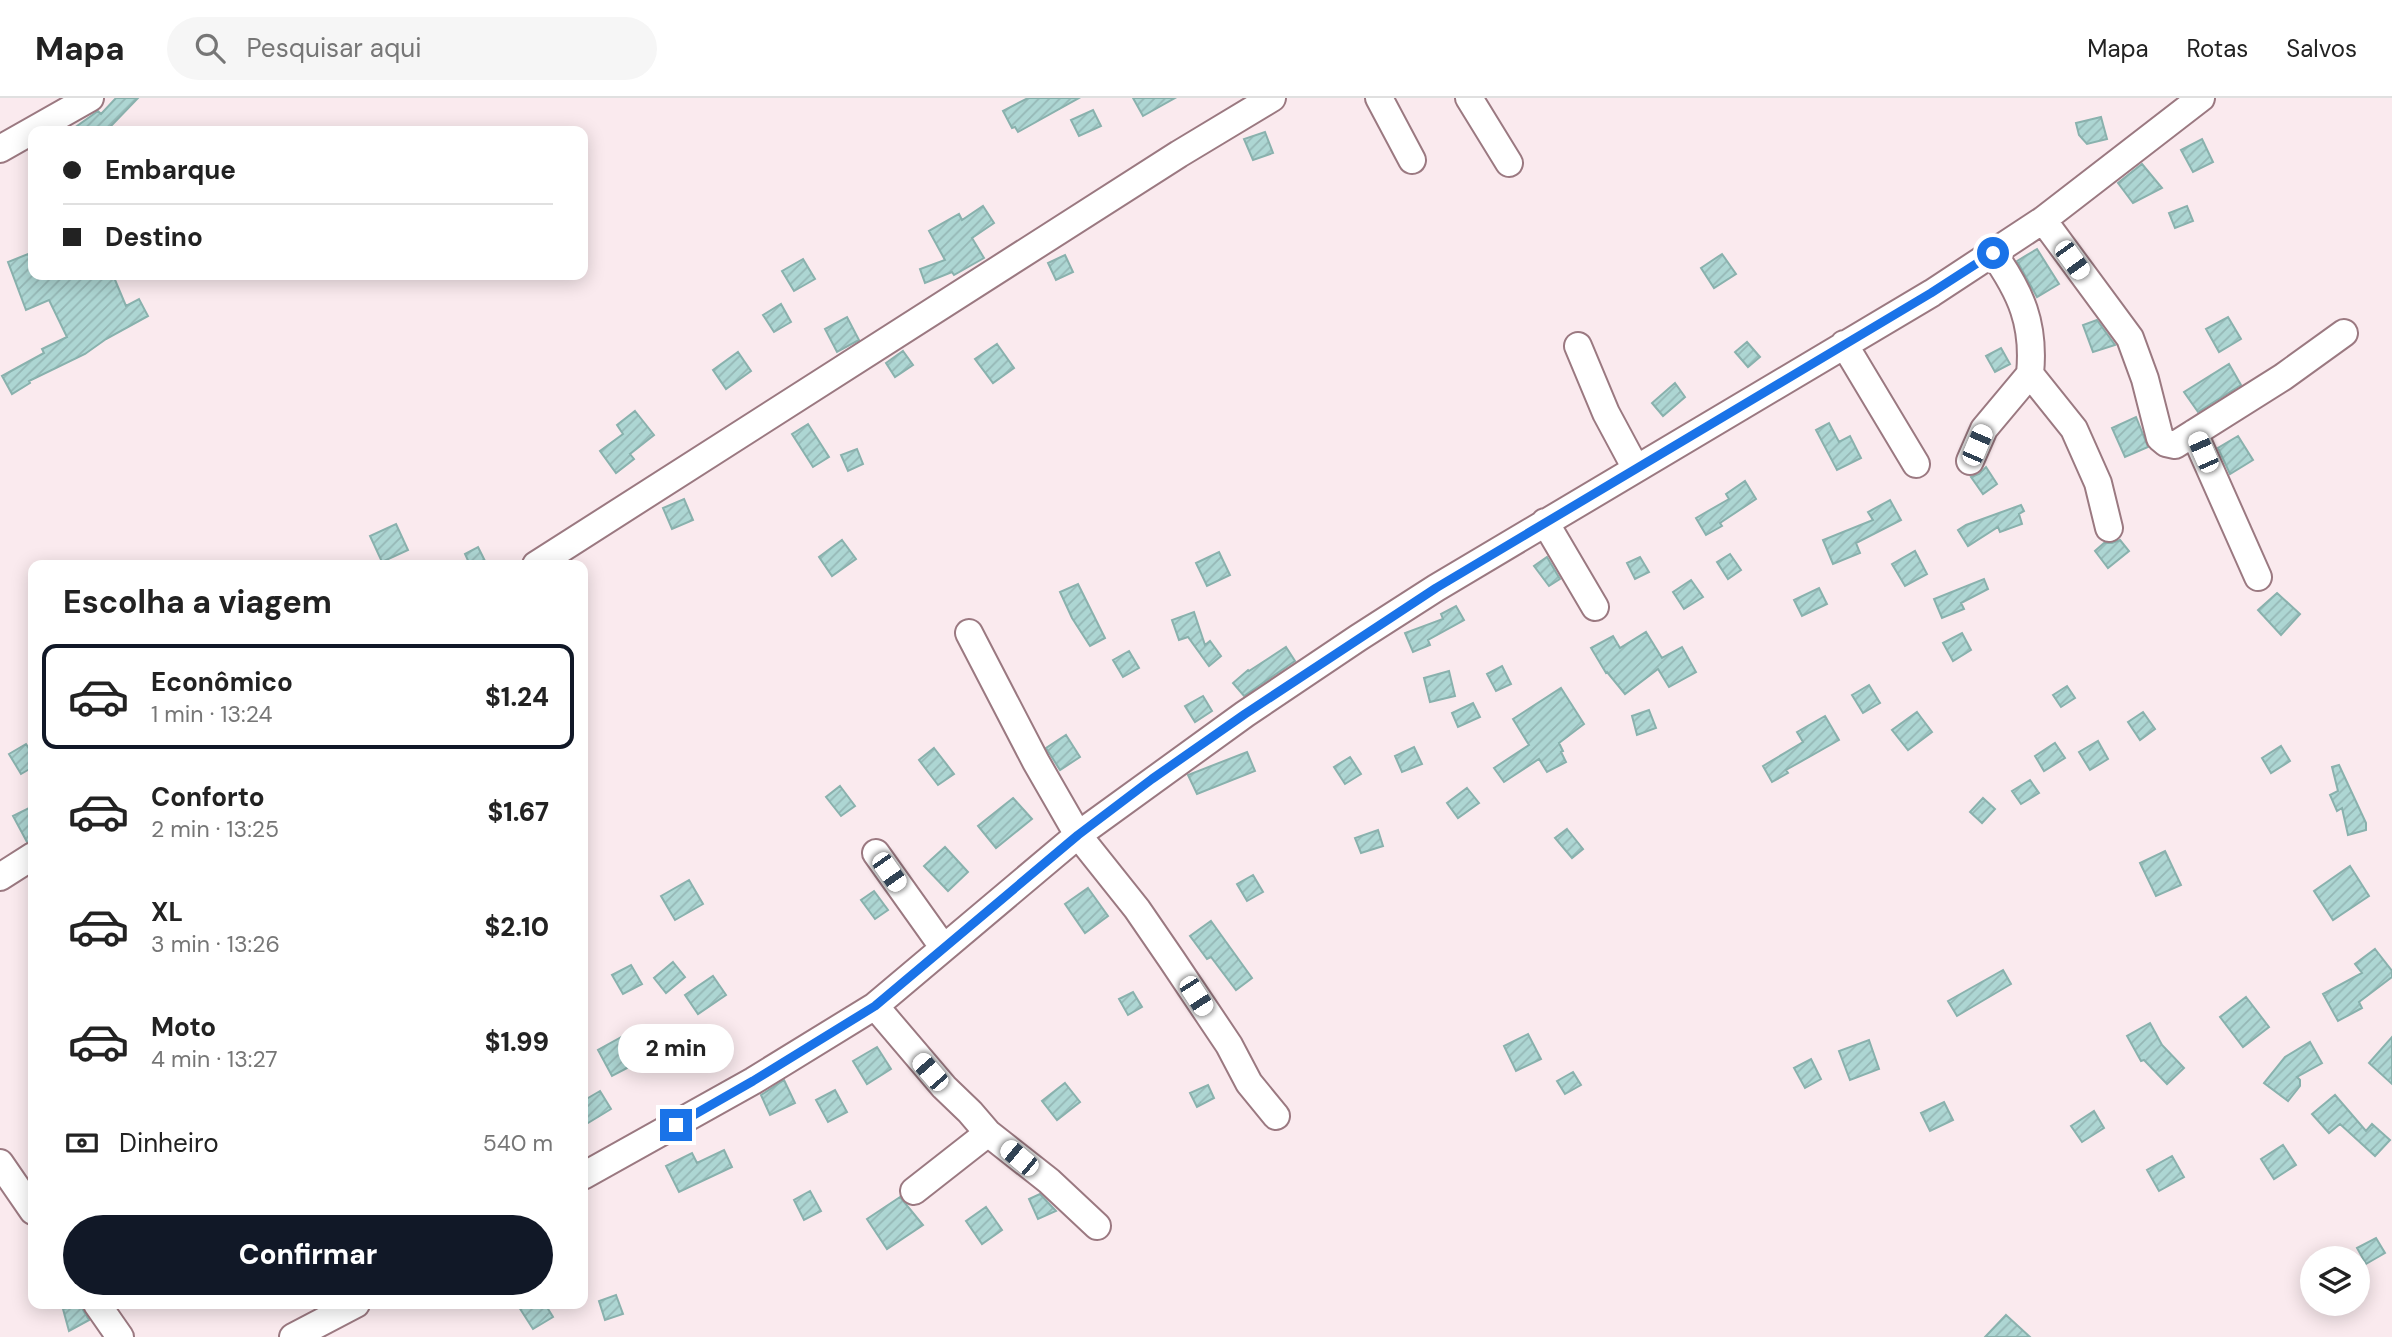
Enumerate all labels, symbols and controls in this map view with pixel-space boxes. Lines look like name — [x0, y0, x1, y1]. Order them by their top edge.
search box — [167, 17, 657, 80]
text: Mapa — [35, 27, 125, 70]
icon: search — [191, 29, 229, 67]
text: Pesquisar aqui — [247, 31, 421, 65]
text: Mapa — [2087, 33, 2149, 64]
text: Rotas — [2187, 33, 2248, 64]
text: Salvos — [2286, 33, 2357, 64]
text: Embarque — [105, 153, 236, 187]
text: Destino — [105, 220, 203, 254]
route start — [1977, 237, 2009, 269]
car — [2052, 237, 2093, 283]
car — [1960, 422, 1995, 468]
car — [2185, 429, 2222, 475]
text: Escolha a viagem — [63, 581, 332, 623]
icon: car — [67, 665, 130, 728]
text: Econômico — [151, 665, 293, 699]
text: $1.24 — [485, 680, 549, 714]
text: 1 min · 13:24 — [151, 699, 273, 729]
icon: car — [67, 780, 130, 843]
text: Conforto — [151, 780, 265, 814]
text: $1.67 — [487, 795, 549, 829]
text: 2 min · 13:25 — [151, 814, 279, 844]
car — [869, 849, 910, 895]
icon: car — [67, 895, 130, 958]
text: XL — [151, 895, 183, 929]
text: $2.10 — [484, 910, 549, 944]
text: 3 min · 13:26 — [151, 929, 280, 959]
car — [1176, 973, 1217, 1019]
icon: car — [67, 1010, 130, 1073]
text: Moto — [151, 1010, 216, 1044]
callout: 2 min — [618, 1024, 734, 1072]
text: $1.99 — [485, 1025, 549, 1059]
text: 2 min — [645, 1033, 707, 1063]
text: 4 min · 13:27 — [151, 1044, 278, 1074]
car — [909, 1049, 952, 1095]
route end — [660, 1109, 692, 1141]
icon: cash — [63, 1124, 101, 1162]
text: Dinheiro — [119, 1126, 219, 1160]
text: 540 m — [483, 1128, 553, 1158]
car — [997, 1136, 1042, 1180]
button: Confirmar — [63, 1215, 553, 1295]
map controls — [2300, 1246, 2370, 1316]
button: layers — [2300, 1246, 2370, 1316]

